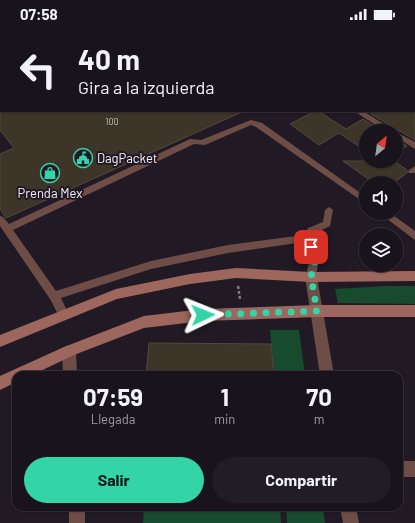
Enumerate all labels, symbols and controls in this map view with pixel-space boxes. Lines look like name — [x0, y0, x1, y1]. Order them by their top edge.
text: 07:58 — [20, 5, 58, 23]
text: 40 m — [78, 42, 140, 76]
icon: left — [12, 44, 64, 96]
text: Gira a la izquierda — [78, 76, 215, 98]
house number: 100 — [105, 116, 119, 127]
north arrow — [359, 124, 403, 168]
map controls — [359, 124, 403, 272]
public building icon: DagPacket — [72, 147, 94, 169]
place label: DagPacket — [97, 150, 157, 166]
shop icon: Prenda Mex — [39, 162, 61, 184]
button: sound — [359, 176, 403, 220]
place label: Prenda Mex — [18, 185, 82, 201]
button: layers — [359, 228, 403, 272]
pin — [294, 230, 328, 264]
icon: arrive — [300, 236, 322, 258]
position arrow — [182, 294, 224, 336]
text: 07:59 — [83, 382, 143, 411]
text: 1 — [220, 382, 229, 411]
text: 70 — [306, 382, 332, 411]
text: Llegada — [91, 411, 135, 427]
text: min — [214, 411, 235, 427]
text: m — [314, 411, 324, 427]
button: Salir — [24, 457, 204, 503]
button: Compartir — [212, 457, 391, 503]

